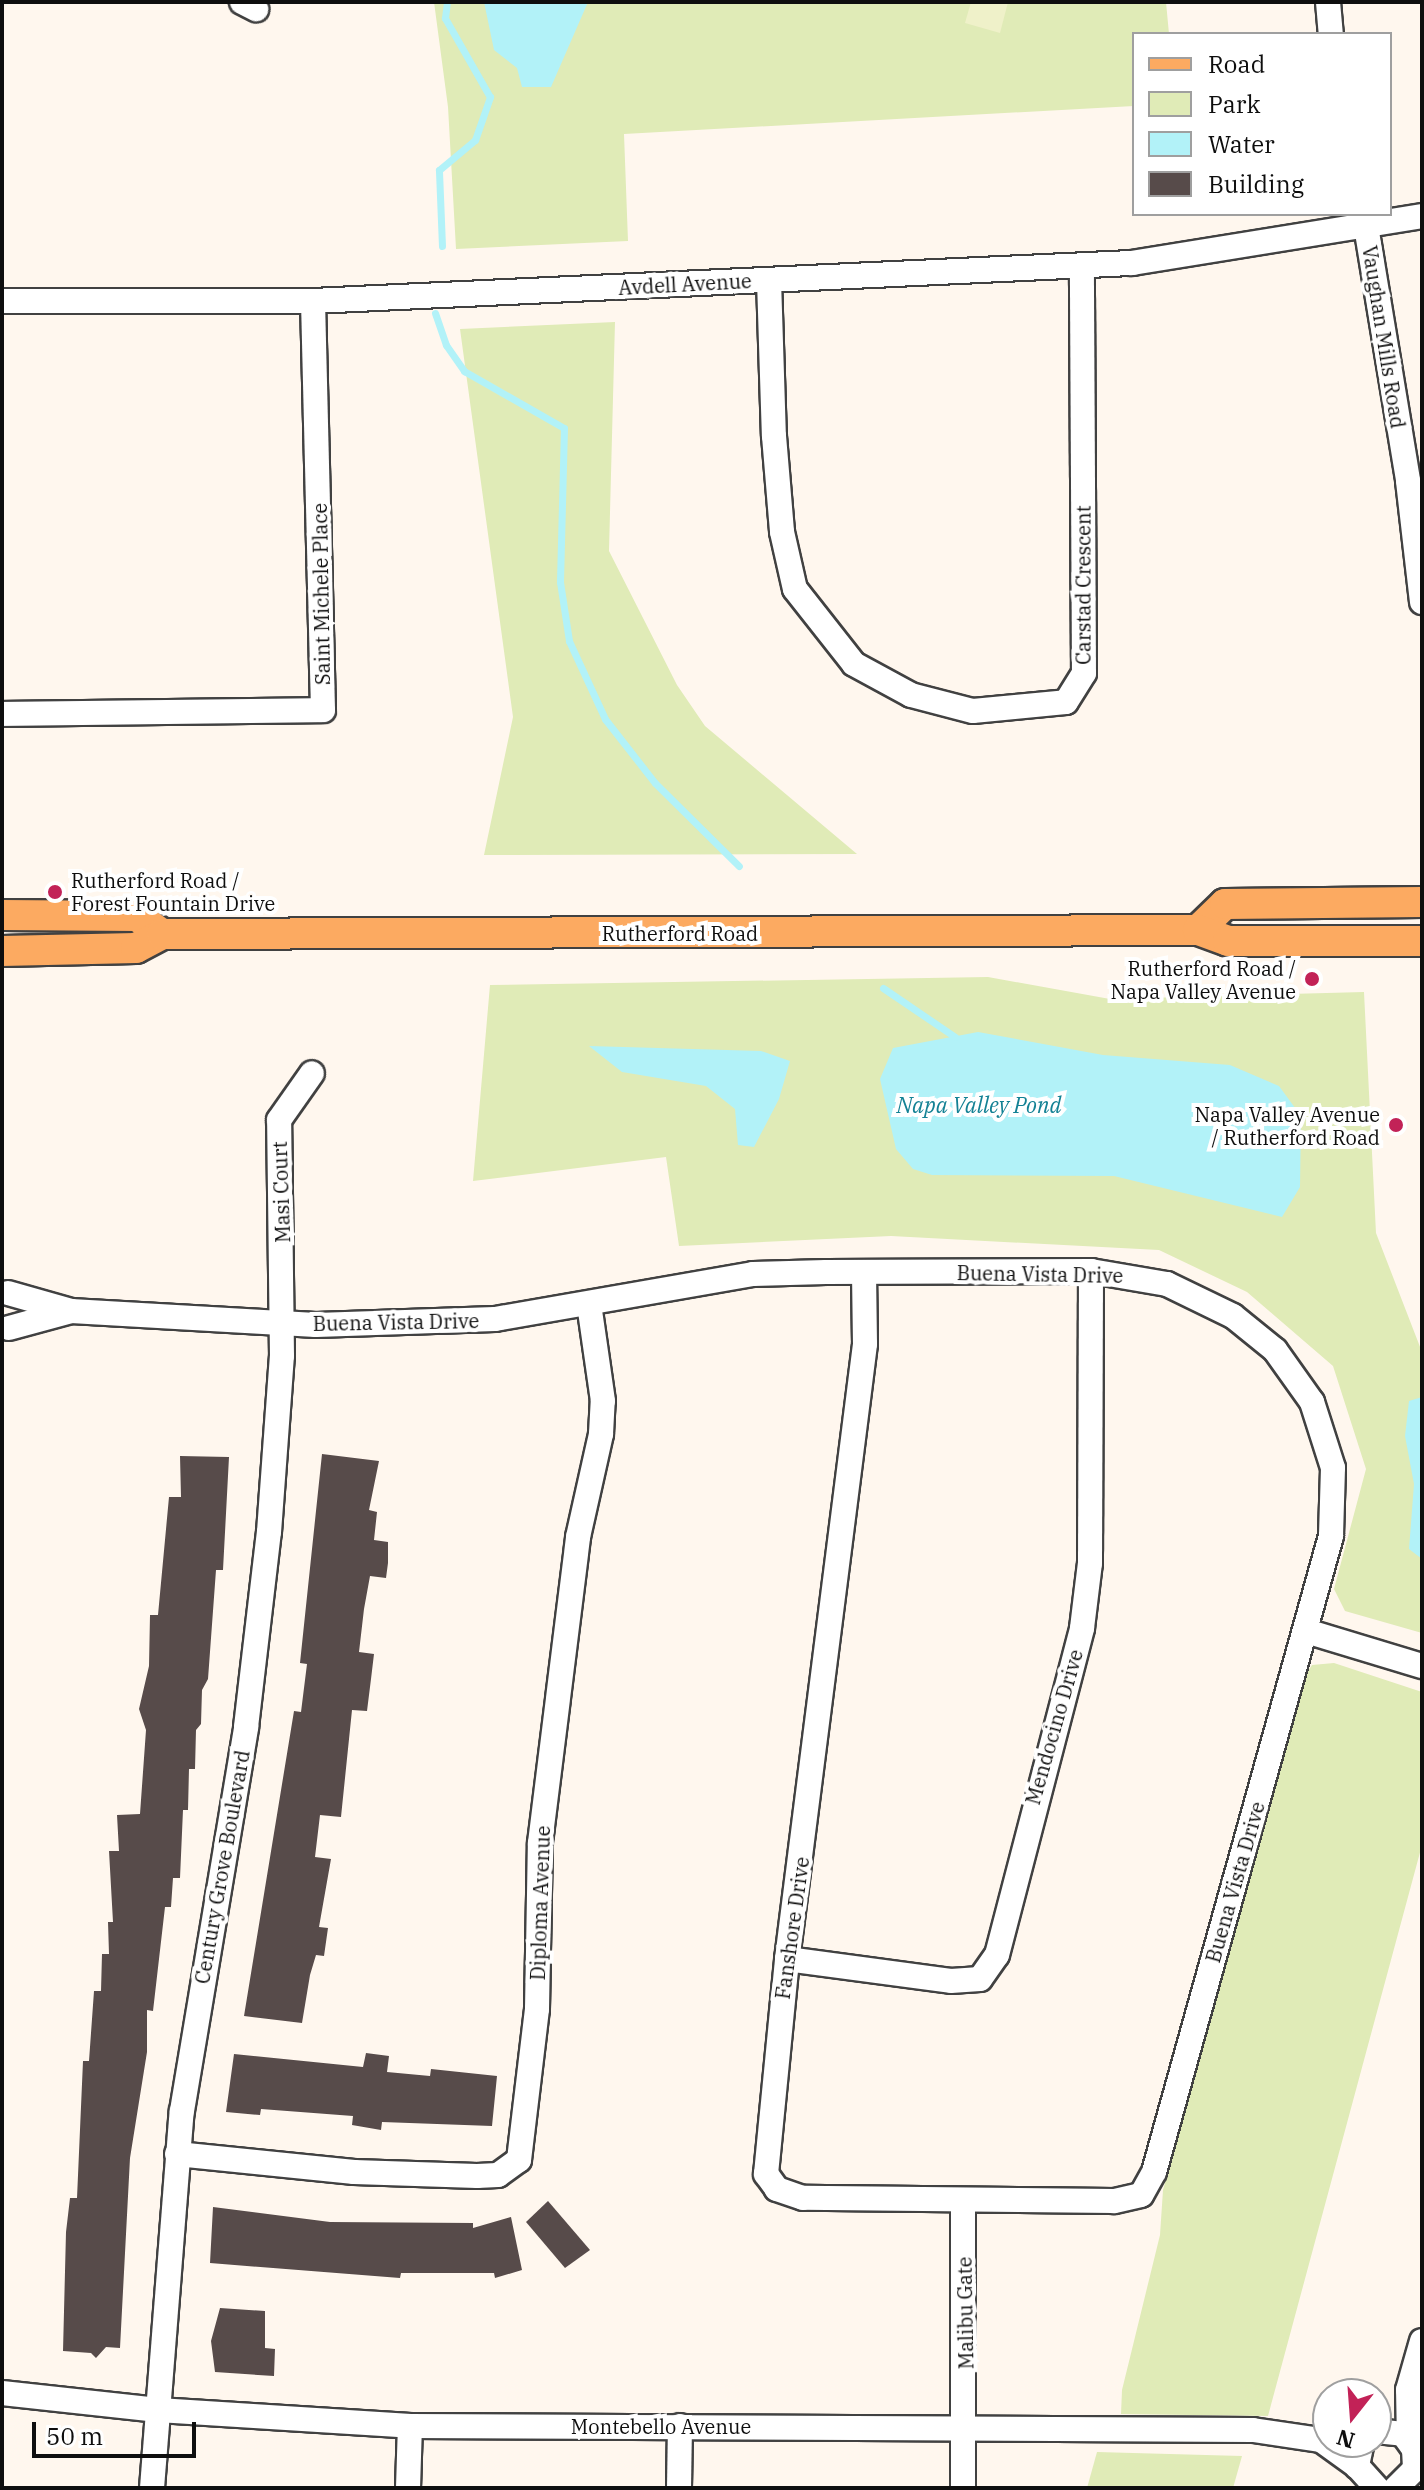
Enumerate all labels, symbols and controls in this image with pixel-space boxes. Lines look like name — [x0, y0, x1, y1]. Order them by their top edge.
legend — [1132, 32, 1392, 216]
text: Road — [1208, 48, 1265, 80]
text: Park — [1208, 88, 1260, 120]
text: Water — [1208, 128, 1275, 160]
text: Building — [1208, 168, 1304, 200]
street label: Vaughan Mills Road — [1358, 244, 1410, 430]
street label: Avdell Avenue — [618, 269, 752, 299]
street label: Saint Michele Place — [307, 503, 335, 685]
street label: Carstad Crescent — [1071, 505, 1095, 665]
place label: Rutherford Road / Forest Fountain Drive — [71, 868, 275, 915]
marker: Rutherford Road / Forest Fountain Drive — [46, 883, 64, 901]
street label: Rutherford Road — [602, 921, 758, 945]
place label: Rutherford Road / Napa Valley Avenue — [1110, 956, 1296, 1003]
marker: Rutherford Road / Napa Valley Avenue — [1303, 970, 1321, 988]
water label: Napa Valley Pond — [897, 1092, 1061, 1118]
place label: Napa Valley Avenue / Rutherford Road — [1194, 1102, 1380, 1149]
marker: Napa Valley Avenue / Rutherford Road — [1387, 1116, 1405, 1134]
street label: Masi Court — [267, 1141, 295, 1243]
street label: Buena Vista Drive — [957, 1261, 1123, 1287]
street label: Buena Vista Drive — [313, 1309, 479, 1335]
street label: Mendocino Drive — [1020, 1647, 1088, 1807]
street label: Century Grove Boulevard — [190, 1748, 254, 1986]
street label: Buena Vista Drive — [1201, 1799, 1269, 1965]
street label: Diploma Avenue — [525, 1825, 555, 1981]
street label: Fanshore Drive — [770, 1855, 814, 2001]
street label: Malibu Gate — [952, 2256, 978, 2370]
north arrow — [1312, 2378, 1392, 2458]
scale bar — [36, 2406, 200, 2456]
street label: Montebello Avenue — [571, 2414, 751, 2438]
text: 50 m — [46, 2420, 103, 2452]
text: N — [1333, 2423, 1358, 2456]

